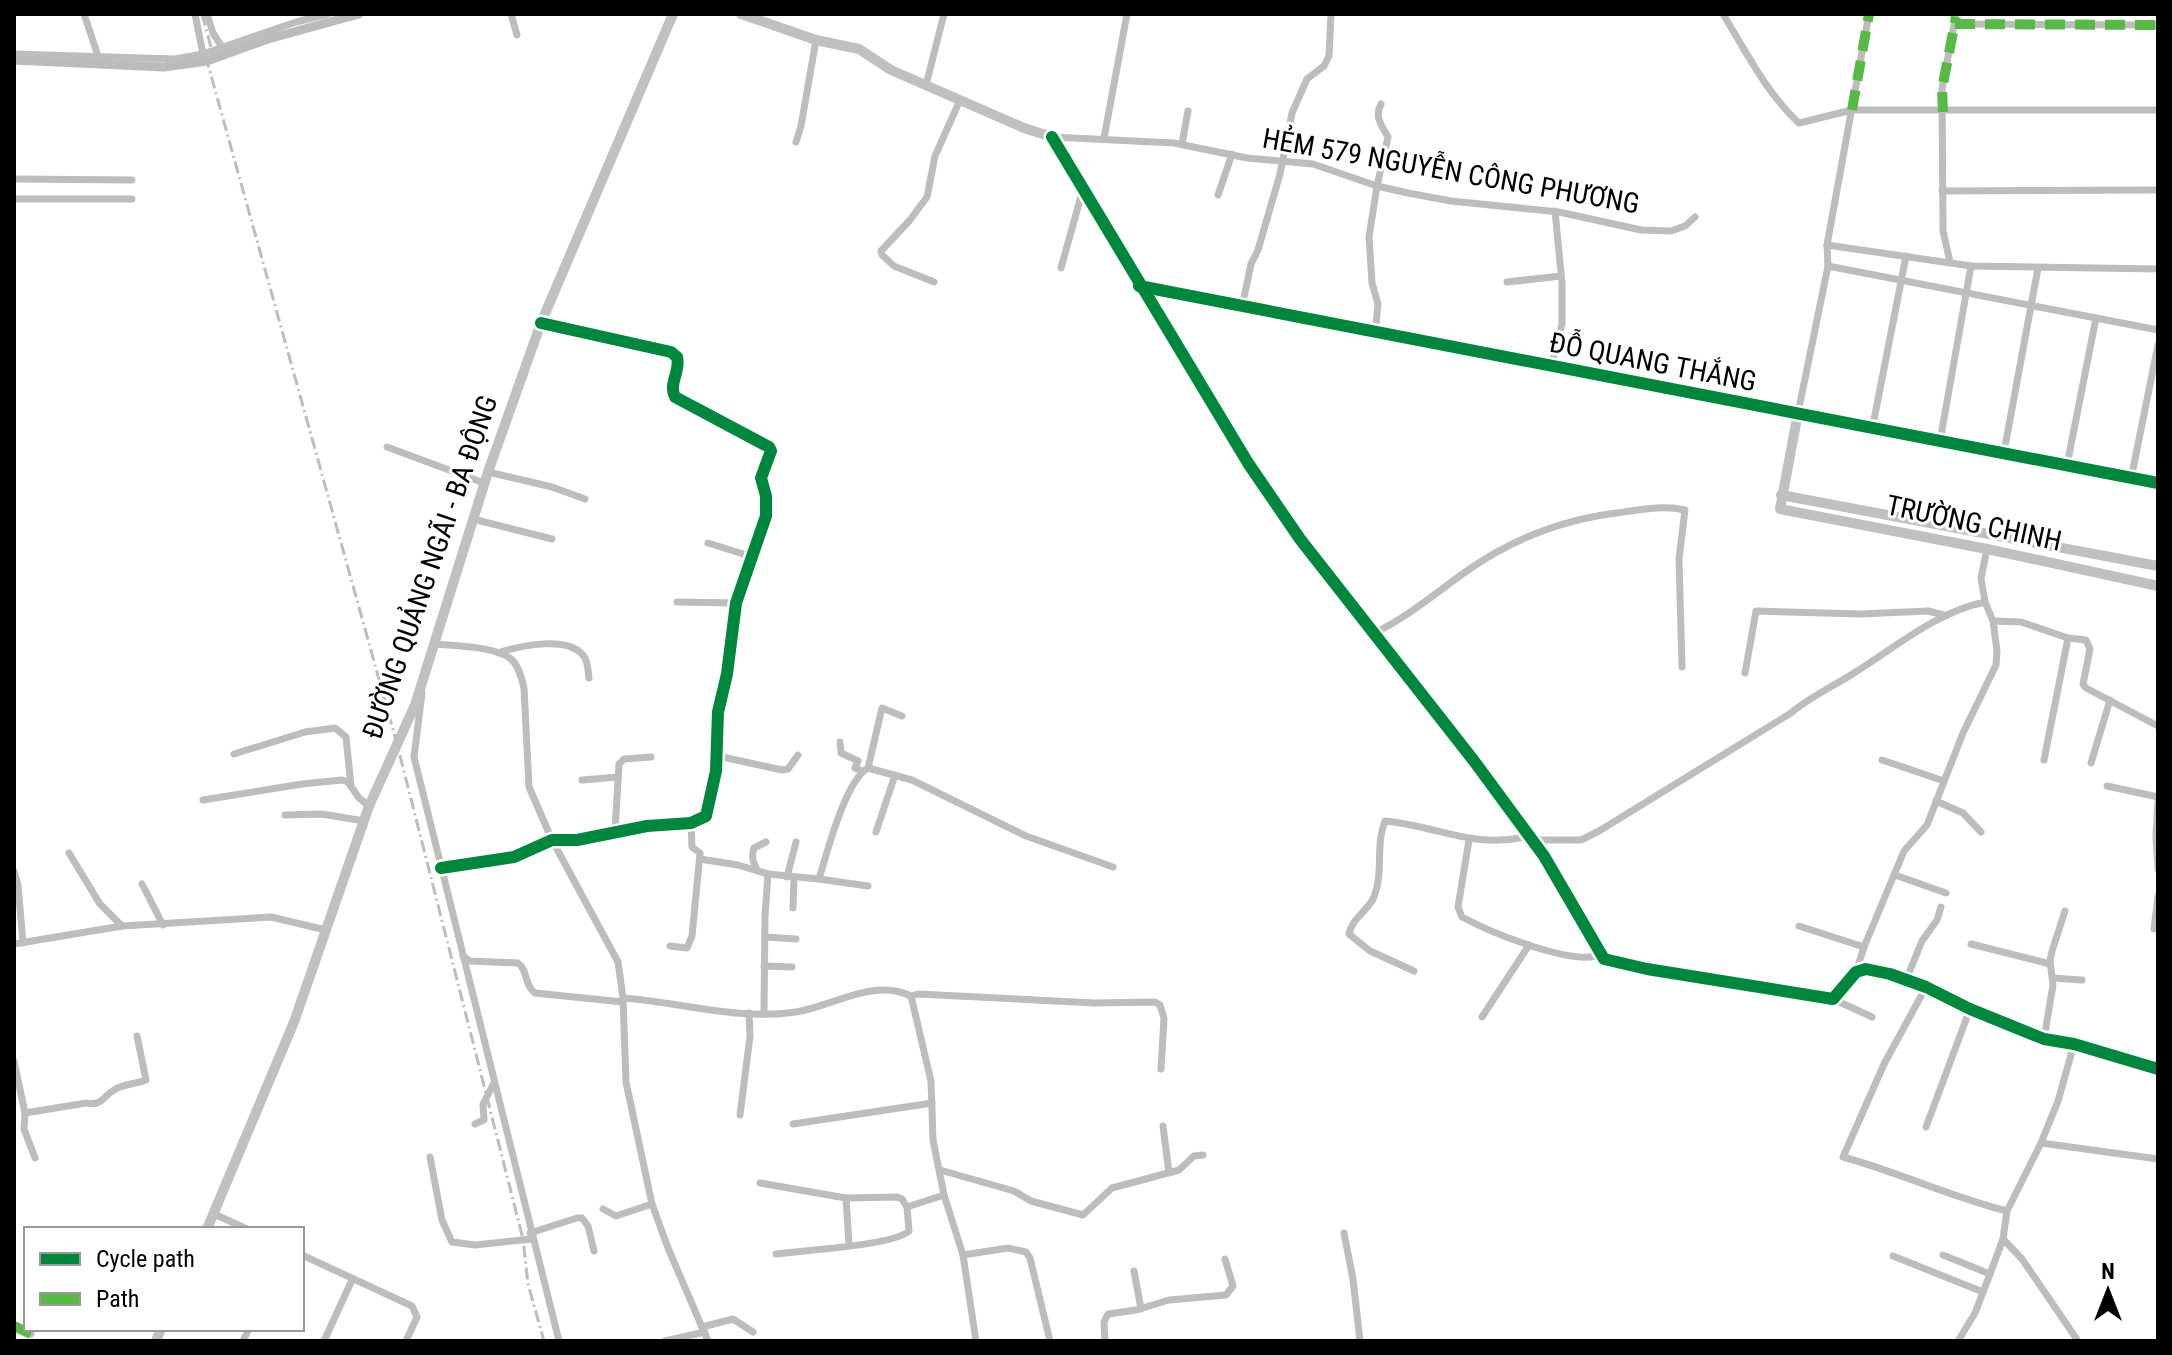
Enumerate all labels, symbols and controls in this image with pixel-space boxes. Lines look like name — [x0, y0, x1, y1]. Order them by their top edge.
street label: HẺM 579 NGUYỄN CÔNG PHƯƠNG — [1260, 120, 1642, 220]
street label: ĐỖ QUANG THẮNG — [1547, 323, 1760, 398]
street label: ĐƯỜNG QUẢNG NGÃI - BA ĐỘNG — [354, 390, 504, 743]
street label: TRƯỜNG CHINH — [1883, 488, 2065, 558]
legend — [24, 1227, 304, 1331]
text: Cycle path — [96, 1245, 195, 1273]
north arrow — [2068, 1251, 2148, 1331]
text: N — [2101, 1259, 2115, 1284]
text: Path — [96, 1285, 139, 1313]

